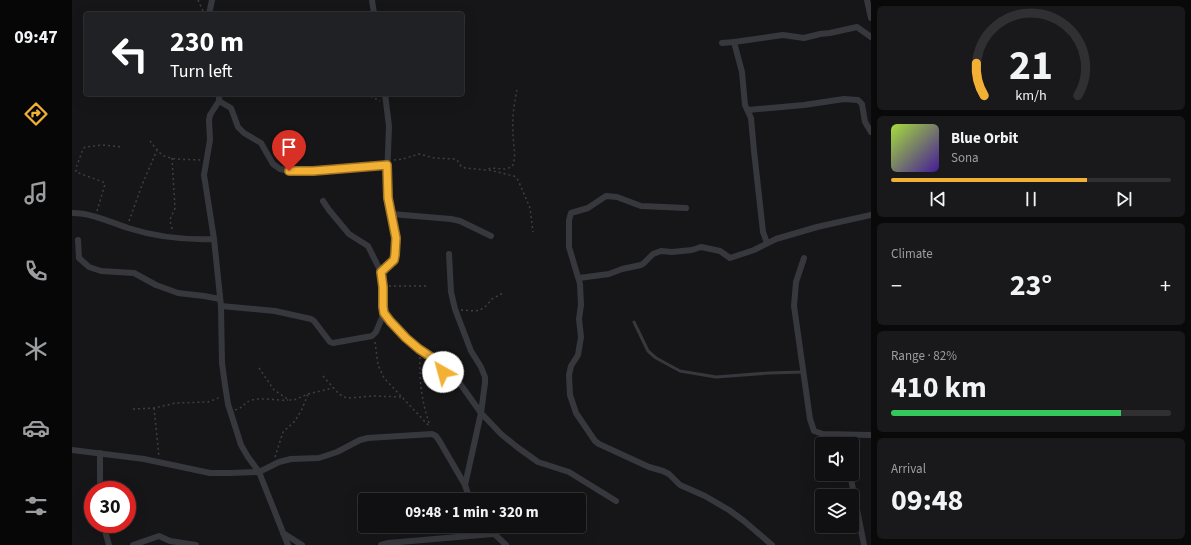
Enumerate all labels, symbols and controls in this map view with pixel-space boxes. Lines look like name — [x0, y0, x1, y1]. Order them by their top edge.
text: 230 m — [170, 22, 244, 62]
text: 09:47 — [14, 25, 58, 50]
icon: left — [104, 28, 156, 80]
text: 21 — [1009, 36, 1053, 96]
text: Turn left — [170, 59, 232, 84]
text: km/h — [1015, 85, 1047, 106]
icon: directions — [22, 100, 50, 128]
text: Blue Orbit — [951, 128, 1018, 149]
pin — [272, 130, 306, 171]
icon: arrive — [278, 136, 300, 158]
text: Sona — [951, 149, 979, 167]
icon: music — [22, 179, 50, 207]
icon: previous — [927, 188, 949, 210]
icon: pause — [1020, 188, 1042, 210]
icon: next — [1113, 188, 1135, 210]
text: Climate — [891, 245, 933, 263]
icon: phone — [22, 257, 50, 285]
text: 23° — [1010, 264, 1052, 307]
text: − — [891, 270, 902, 302]
text: + — [1160, 270, 1171, 302]
icon: climate — [22, 335, 50, 363]
text: Range · 82% — [891, 347, 957, 365]
position arrow — [422, 351, 464, 393]
text: 410 km — [891, 366, 987, 409]
icon: car — [22, 414, 50, 442]
map controls — [815, 437, 859, 533]
button: sound — [815, 437, 859, 481]
text: Arrival — [891, 460, 926, 478]
text: 09:48 — [891, 479, 963, 522]
speed limit sign: 30 — [84, 481, 136, 533]
button: layers — [815, 489, 859, 533]
icon: filters — [22, 492, 50, 520]
text: 09:48 · 1 min · 320 m — [405, 502, 539, 523]

